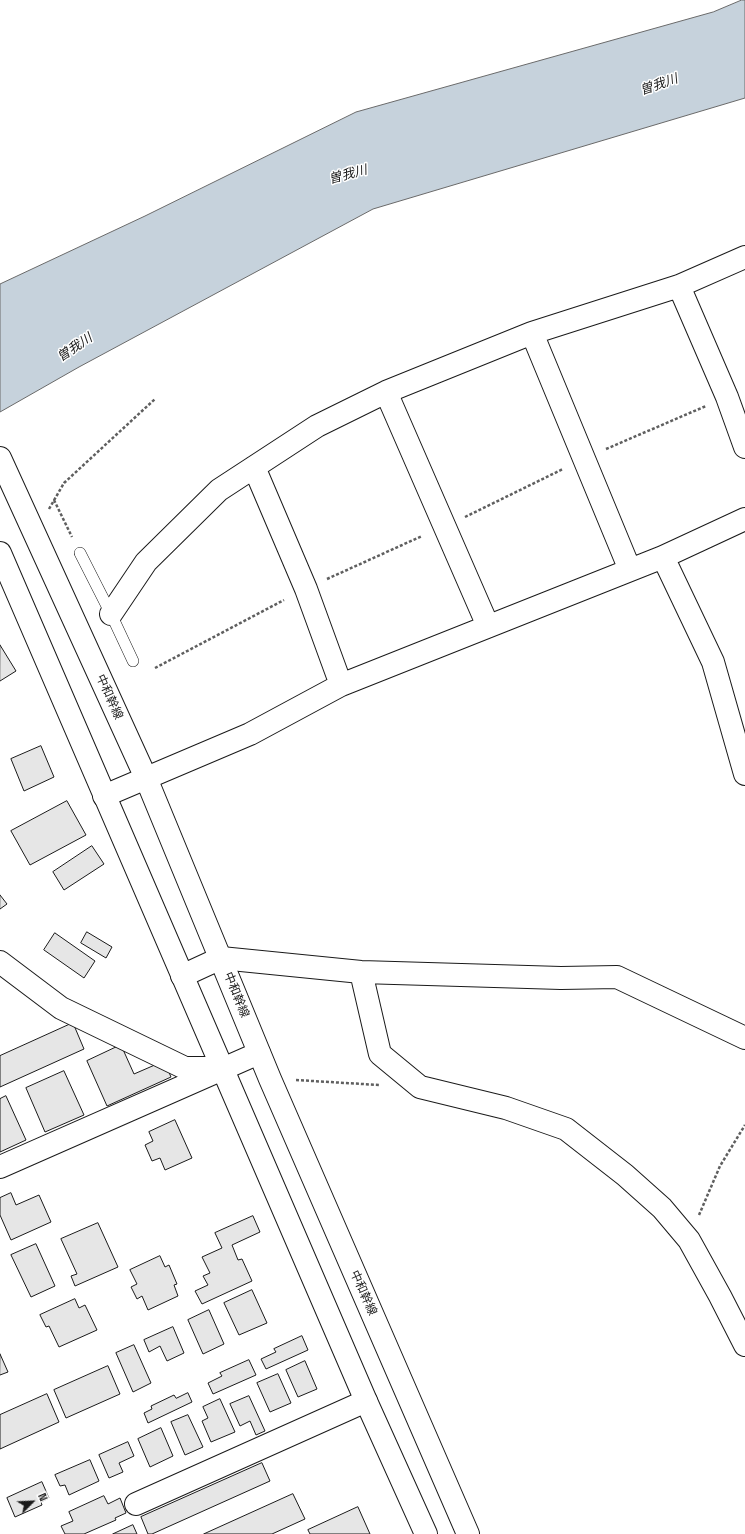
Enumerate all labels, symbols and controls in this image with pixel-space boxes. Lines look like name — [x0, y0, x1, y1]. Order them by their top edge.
water label: 曽我川 — [638, 71, 680, 99]
water label: 曽我川 — [327, 162, 369, 188]
water label: 曽我川 — [54, 331, 96, 365]
street label: 中和幹線 — [93, 672, 125, 722]
street label: 中和幹線 — [220, 970, 252, 1020]
street label: 中和幹線 — [347, 1268, 379, 1318]
north arrow — [12, 1482, 52, 1522]
text: N — [35, 1491, 51, 1503]

